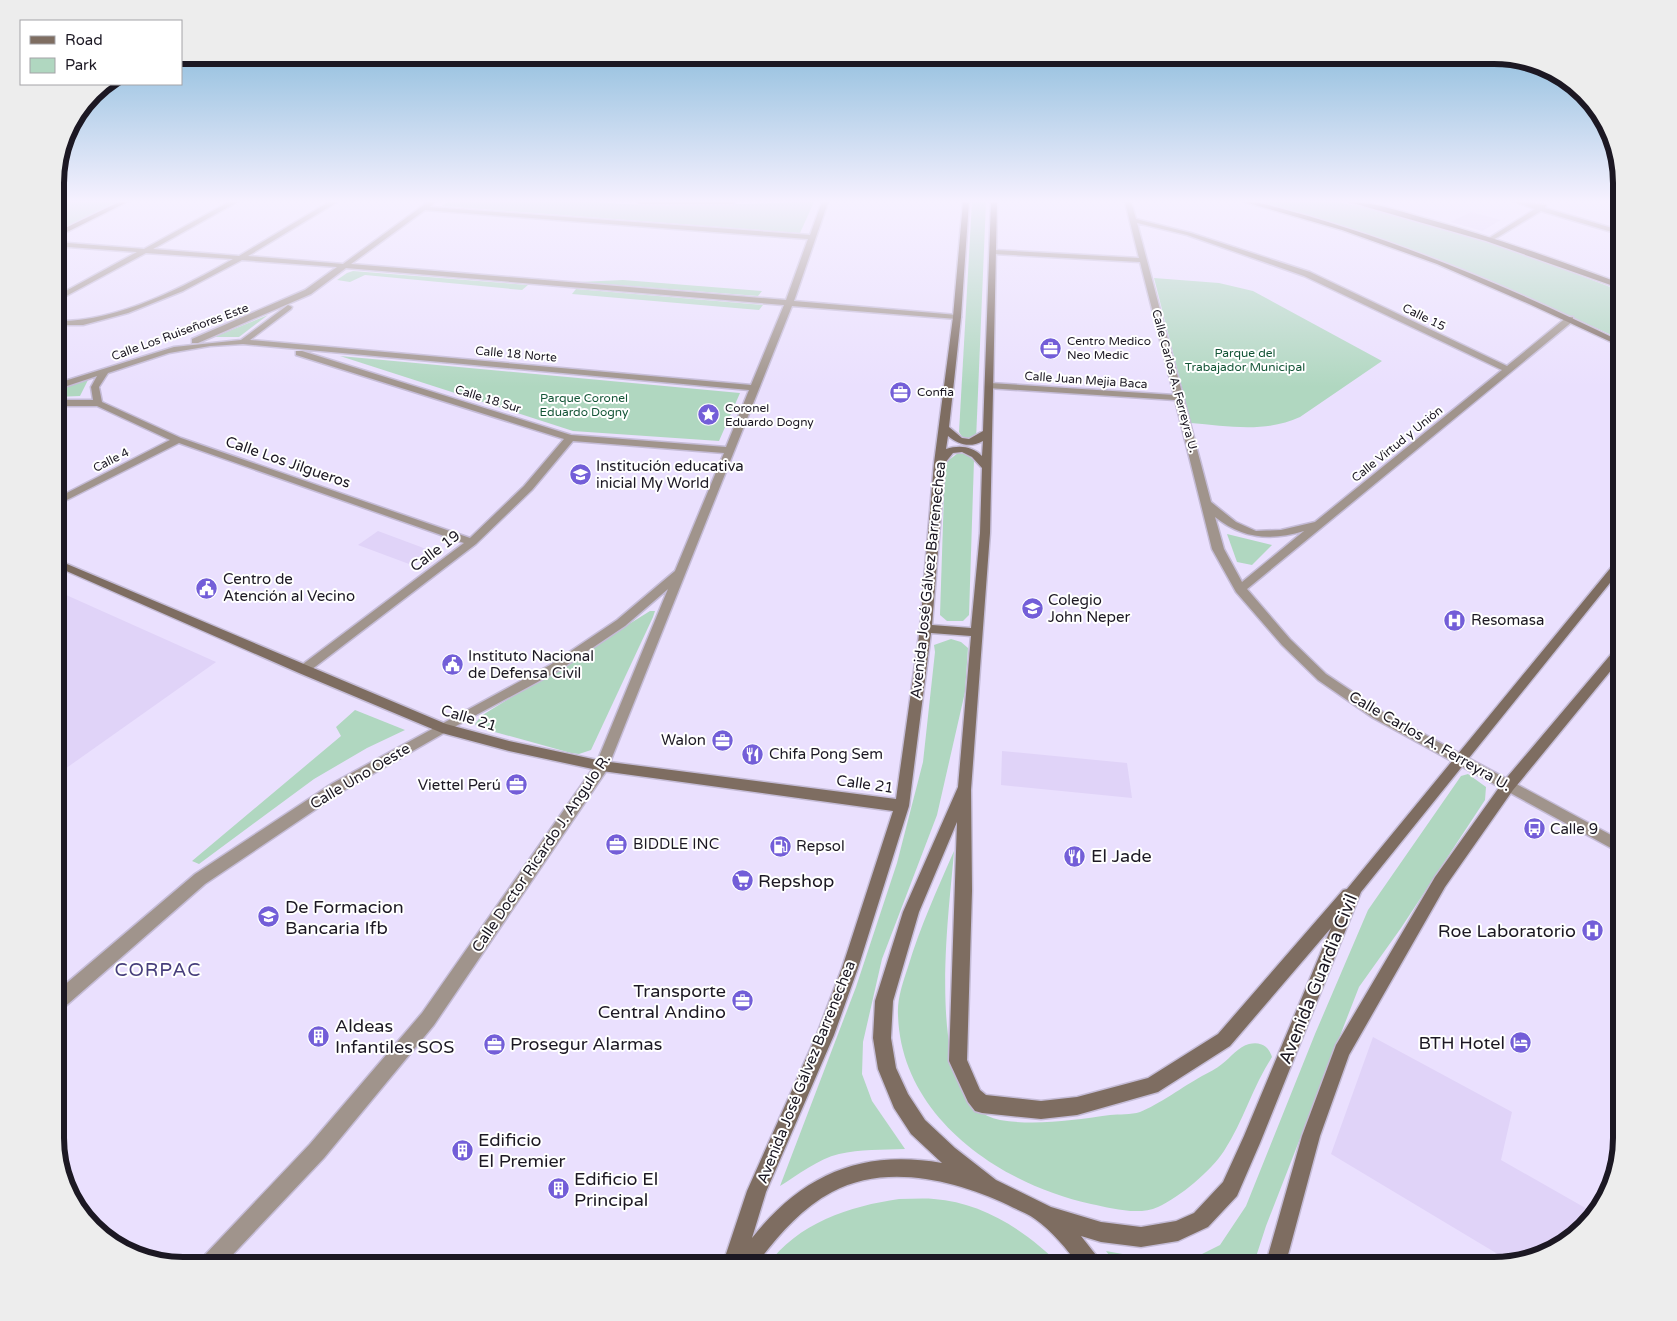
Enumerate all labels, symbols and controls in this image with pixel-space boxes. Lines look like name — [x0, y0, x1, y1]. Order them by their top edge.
legend — [20, 20, 182, 85]
text: Road — [65, 31, 103, 49]
text: Park — [65, 56, 97, 74]
street label: Calle Los Ruiseñores Este — [110, 301, 251, 363]
street label: Calle 15 — [1400, 301, 1448, 333]
street label: Calle Carlos A. Ferreyra U. — [1149, 308, 1201, 454]
place label: Centro Medico Neo Medic — [1067, 334, 1151, 362]
office icon: Centro Medico Neo Medic — [1039, 336, 1063, 360]
street label: Calle 18 Norte — [475, 343, 558, 365]
park label: Parque del Trabajador Municipal — [1185, 346, 1305, 374]
street label: Calle Juan Mejia Baca — [1024, 369, 1148, 391]
office icon: Confia — [889, 380, 913, 404]
street label: Calle 18 Sur — [453, 382, 523, 416]
place label: Confia — [917, 385, 954, 399]
park label: Parque Coronel Eduardo Dogny — [540, 391, 629, 419]
place label: Coronel Eduardo Dogny — [725, 401, 814, 429]
place icon: Coronel Eduardo Dogny — [697, 403, 721, 427]
street label: Calle Virtud y Unión — [1349, 403, 1445, 485]
street label: Calle Los Jilgueros — [223, 432, 353, 492]
street label: Calle 4 — [91, 445, 132, 475]
place label: Institución educativa inicial My World — [596, 457, 744, 492]
street label: Avenida José Gálvez Barrenechea — [907, 460, 949, 700]
school or university icon: Institución educativa inicial My World — [568, 463, 592, 487]
street label: Calle 19 — [407, 526, 463, 576]
place label: Centro de Atención al Vecino — [223, 570, 355, 605]
public building icon: Centro de Atención al Vecino — [195, 576, 219, 600]
place label: Colegio John Neper — [1048, 591, 1131, 626]
school or university icon: Colegio John Neper — [1020, 597, 1044, 621]
hospital icon: Resomasa — [1443, 608, 1467, 632]
place label: Resomasa — [1471, 611, 1544, 629]
place label: Instituto Nacional de Defensa Civil — [468, 647, 594, 682]
public building icon: Instituto Nacional de Defensa Civil — [440, 653, 464, 677]
street label: Calle Carlos A. Ferreyra U. — [1346, 687, 1514, 795]
street label: Calle 21 — [439, 701, 499, 735]
office icon: Walon — [710, 728, 734, 752]
place label: Walon — [661, 731, 706, 749]
street label: Calle Uno Oeste — [307, 739, 413, 813]
restaurant icon: Chifa Pong Sem — [741, 742, 765, 766]
place label: Chifa Pong Sem — [769, 745, 883, 763]
street label: Calle Doctor Ricardo J. Angulo R. — [468, 751, 614, 955]
street label: Calle 21 — [835, 771, 895, 797]
office icon: Viettel Perú — [505, 773, 529, 797]
place label: Viettel Perú — [418, 776, 501, 794]
bus stop icon: Calle 9 — [1522, 817, 1546, 841]
place label: Calle 9 — [1550, 820, 1598, 838]
office icon: BIDDLE INC — [605, 832, 629, 856]
fuel station icon: Repsol — [768, 834, 792, 858]
place label: BIDDLE INC — [633, 835, 719, 853]
place label: Repsol — [796, 837, 845, 855]
restaurant icon: El Jade — [1063, 844, 1087, 868]
place label: El Jade — [1091, 845, 1152, 867]
supermarket icon: Repshop — [730, 869, 754, 893]
place label: Repshop — [758, 870, 834, 892]
street label: Avenida Guardia Civil — [1274, 891, 1362, 1067]
place label: De Formacion Bancaria Ifb — [285, 896, 404, 939]
school or university icon: De Formacion Bancaria Ifb — [257, 905, 281, 929]
hospital icon: Roe Laboratorio — [1580, 919, 1604, 943]
place label: Roe Laboratorio — [1438, 920, 1576, 942]
street label: Avenida José Gálvez Barrenechea — [753, 958, 859, 1186]
district label: CORPAC — [115, 959, 201, 981]
place label: Transporte Central Andino — [598, 980, 726, 1023]
office icon: Transporte Central Andino — [730, 989, 754, 1013]
place label: Aldeas Infantiles SOS — [335, 1015, 454, 1058]
building icon: Aldeas Infantiles SOS — [307, 1024, 331, 1048]
hotel icon: BTH Hotel — [1509, 1031, 1533, 1055]
office icon: Prosegur Alarmas — [482, 1032, 506, 1056]
place label: BTH Hotel — [1418, 1032, 1505, 1054]
place label: Prosegur Alarmas — [510, 1033, 662, 1055]
place label: Edificio El Premier — [478, 1129, 566, 1172]
building icon: Edificio El Premier — [450, 1138, 474, 1162]
place label: Edificio El Principal — [574, 1168, 658, 1211]
building icon: Edificio El Principal — [546, 1177, 570, 1201]

